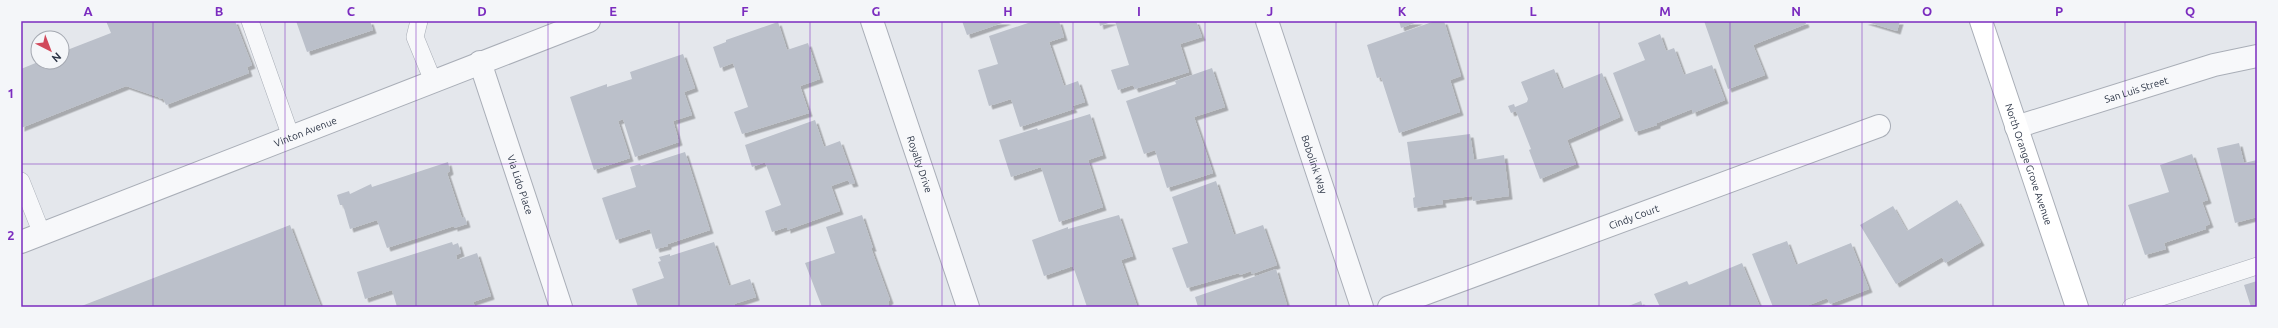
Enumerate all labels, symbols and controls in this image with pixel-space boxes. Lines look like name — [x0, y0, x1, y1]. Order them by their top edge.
text: A — [83, 4, 93, 18]
text: B — [215, 4, 224, 18]
text: C — [347, 4, 356, 18]
text: D — [477, 4, 487, 18]
text: E — [609, 4, 617, 18]
text: F — [741, 4, 749, 18]
text: G — [872, 4, 881, 18]
text: H — [1003, 4, 1013, 18]
text: I — [1137, 4, 1141, 18]
text: J — [1267, 4, 1273, 18]
text: K — [1398, 4, 1407, 18]
text: L — [1529, 4, 1537, 18]
text: M — [1659, 4, 1671, 18]
text: N — [1791, 4, 1801, 18]
text: O — [1922, 4, 1932, 18]
text: P — [2055, 4, 2063, 18]
text: Q — [2185, 4, 2195, 18]
north arrow — [30, 30, 70, 70]
text: N — [50, 50, 64, 65]
street label: San Luis Street — [2103, 74, 2170, 104]
text: 1 — [7, 86, 15, 100]
street label: North Orange Grove Avenue — [2004, 102, 2055, 226]
street label: Vinton Avenue — [272, 114, 338, 149]
street label: Royalty Drive — [905, 134, 935, 194]
street label: Bobolink Way — [1300, 134, 1330, 195]
street label: Via Lido Place — [506, 153, 535, 216]
street label: Cindy Court — [1607, 202, 1661, 231]
text: 2 — [7, 228, 15, 242]

